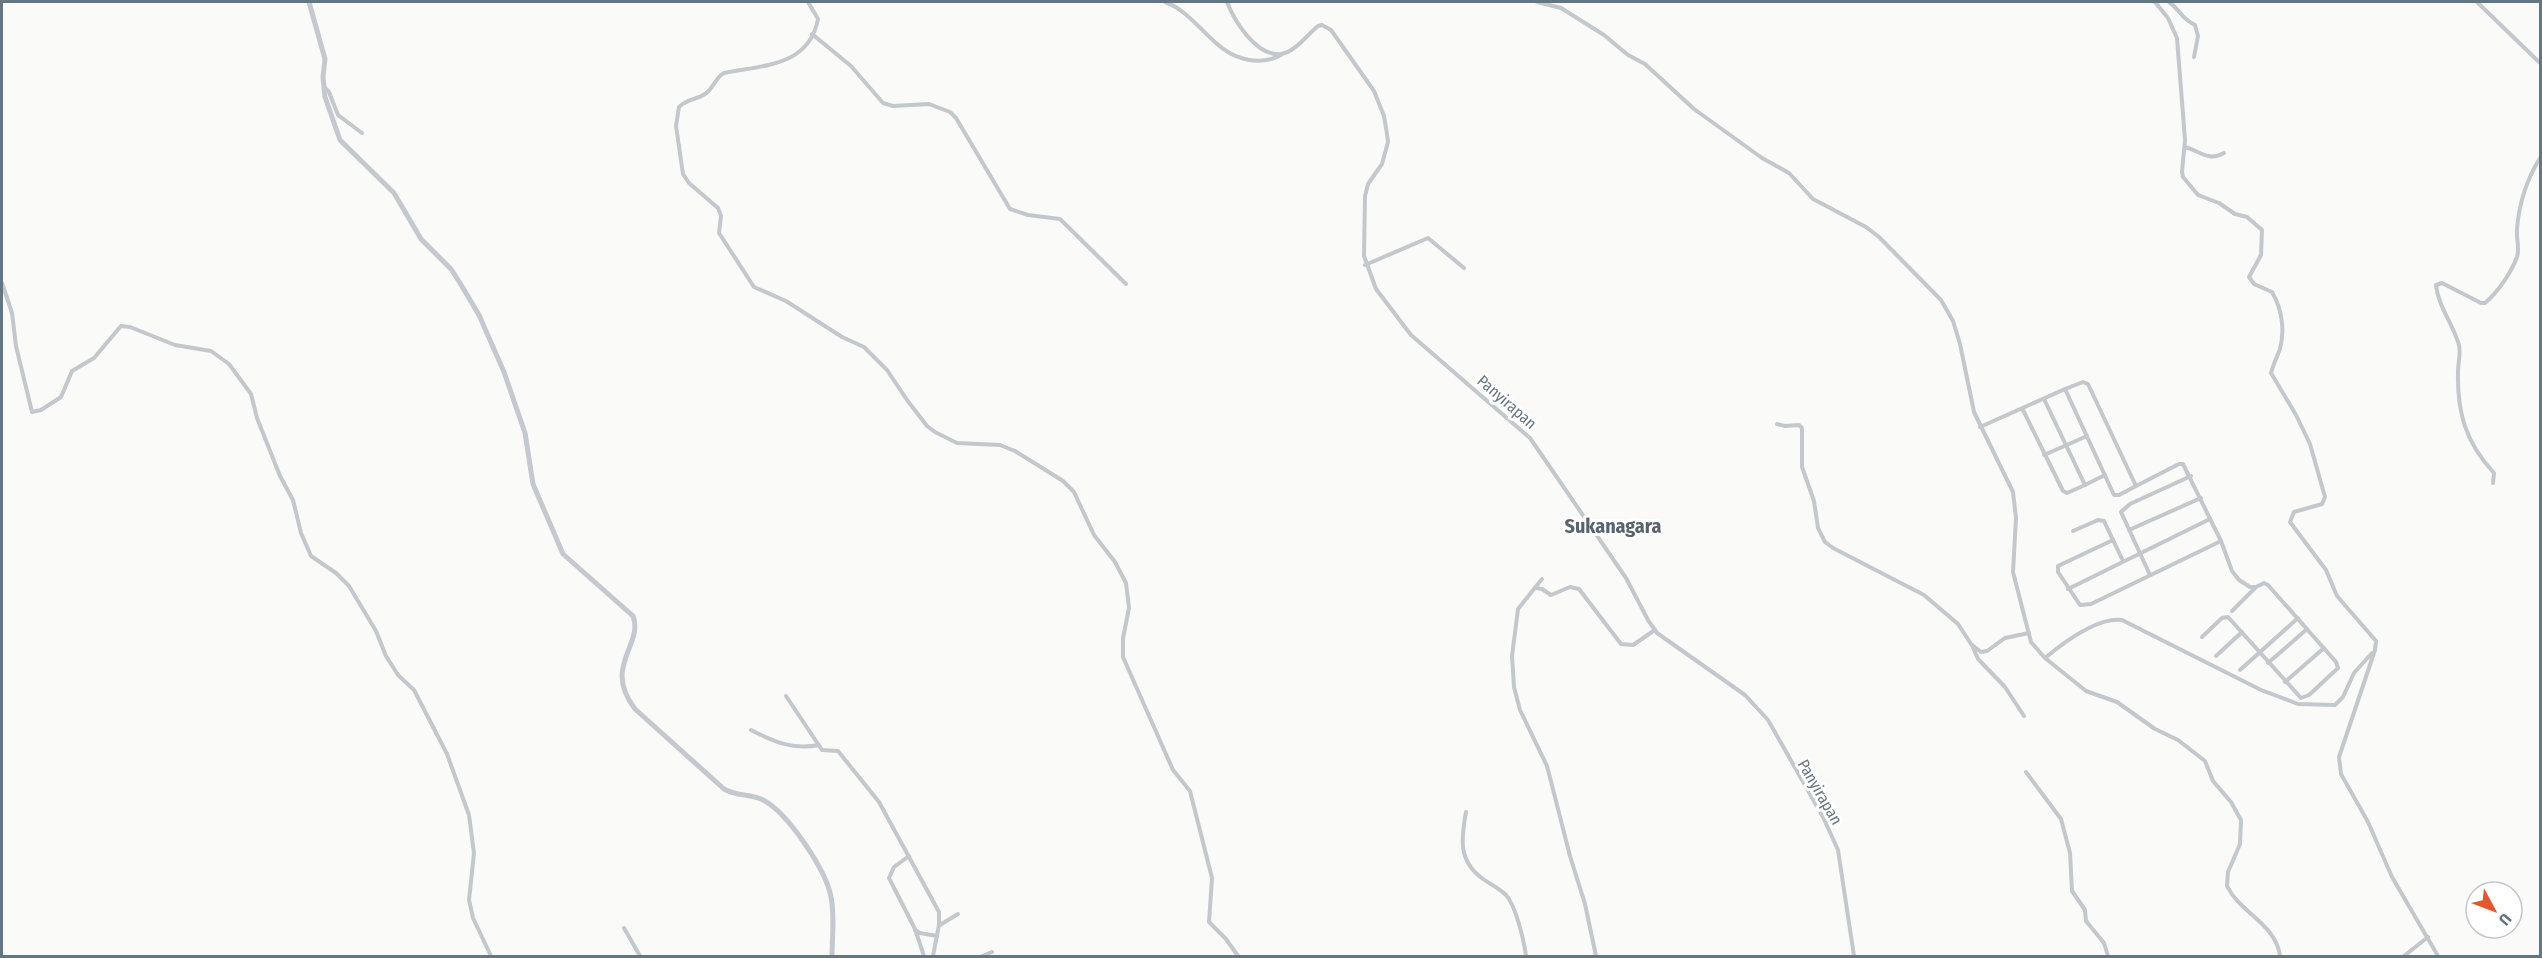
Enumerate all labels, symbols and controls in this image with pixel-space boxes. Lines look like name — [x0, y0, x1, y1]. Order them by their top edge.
street label: Panyirapan — [1473, 371, 1541, 433]
district label: Sukanagara — [1565, 514, 1662, 538]
street label: Panyirapan — [1794, 756, 1846, 828]
north arrow — [2464, 880, 2524, 940]
text: U — [2495, 910, 2515, 929]

